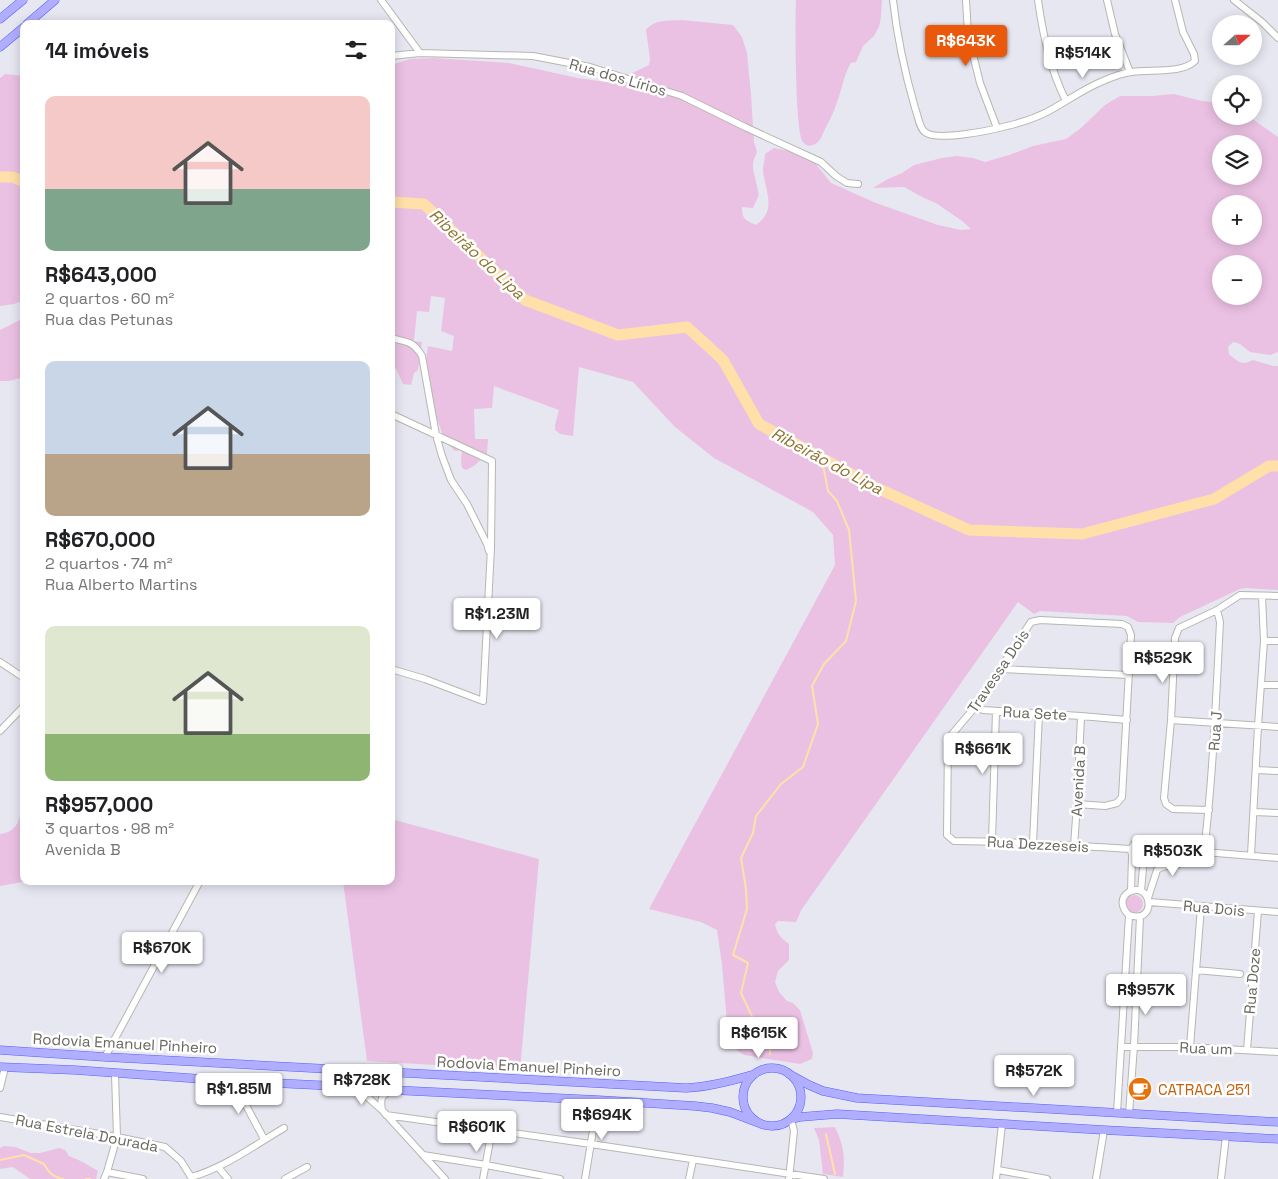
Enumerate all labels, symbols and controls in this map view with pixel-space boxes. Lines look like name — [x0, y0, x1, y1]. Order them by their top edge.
north arrow — [1212, 15, 1262, 65]
map controls — [1212, 15, 1262, 305]
pin: R$643K — [925, 24, 1007, 67]
text: R$643K — [936, 30, 996, 51]
icon: filters — [342, 36, 370, 64]
pin: R$514K — [1042, 36, 1124, 79]
text: 14 imóveis — [45, 37, 149, 64]
text: R$514K — [1055, 42, 1111, 63]
street label: Rua dos Lírios — [567, 54, 669, 100]
button: locate — [1212, 75, 1262, 125]
icon: home — [163, 128, 253, 218]
button: layers — [1212, 135, 1262, 185]
button: + — [1212, 195, 1262, 245]
water label: Ribeirão do Lipa — [425, 204, 530, 304]
button: − — [1212, 255, 1262, 305]
text: R$643,000 — [45, 261, 157, 288]
text: 2 quartos · 60 m² — [45, 288, 174, 309]
text: Rua das Petunas — [45, 309, 173, 330]
icon: home — [163, 393, 253, 483]
water label: Ribeirão do Lipa — [768, 423, 887, 499]
text: R$670,000 — [45, 526, 155, 553]
text: 2 quartos · 74 m² — [45, 553, 173, 574]
text: Rua Alberto Martins — [45, 574, 197, 595]
pin: R$1.23M — [451, 598, 543, 640]
text: R$1.23M — [464, 603, 530, 624]
street label: Travessa Dois — [963, 625, 1033, 717]
pin: R$529K — [1122, 642, 1204, 684]
text: R$529K — [1134, 647, 1192, 668]
icon: home — [163, 658, 253, 748]
street label: Rua Sete — [1002, 702, 1068, 724]
street label: Rua J — [1204, 710, 1226, 752]
pin: R$661K — [942, 732, 1024, 775]
text: R$661K — [955, 738, 1011, 759]
street label: Avenida B — [1067, 745, 1089, 817]
text: R$957,000 — [45, 791, 153, 818]
text: 3 quartos · 98 m² — [45, 818, 174, 839]
street label: Rua Dezzeseis — [986, 832, 1090, 856]
pin: R$503K — [1132, 834, 1214, 877]
text: Avenida B — [45, 839, 121, 860]
text: R$503K — [1143, 840, 1203, 861]
street label: Rua Dois — [1182, 896, 1246, 920]
pin: R$670K — [121, 932, 203, 974]
text: R$670K — [133, 937, 191, 958]
street label: Rua Doze — [1240, 947, 1264, 1015]
pin: R$957K — [1105, 974, 1187, 1016]
text: R$957K — [1117, 979, 1175, 1000]
pin: R$615K — [718, 1016, 800, 1059]
text: R$615K — [731, 1022, 787, 1043]
street label: Rodovia Emanuel Pinheiro — [32, 1029, 218, 1057]
street label: Rua um — [1179, 1038, 1233, 1058]
street label: Rodovia Emanuel Pinheiro — [436, 1052, 622, 1080]
pin: R$572K — [993, 1054, 1075, 1097]
text: R$572K — [1005, 1060, 1063, 1081]
pin: R$728K — [321, 1064, 403, 1106]
text: R$728K — [333, 1069, 391, 1090]
pin: R$1.85M — [193, 1072, 285, 1115]
cafe icon: CATRACA 251 — [1127, 1076, 1153, 1102]
text: R$1.85M — [206, 1078, 272, 1099]
place label: CATRACA 251 — [1158, 1080, 1250, 1099]
pin: R$694K — [561, 1098, 643, 1141]
text: R$694K — [572, 1104, 632, 1125]
street label: Rua Estrela Dourada — [14, 1110, 160, 1156]
pin: R$601K — [436, 1110, 518, 1153]
text: R$601K — [448, 1116, 506, 1137]

